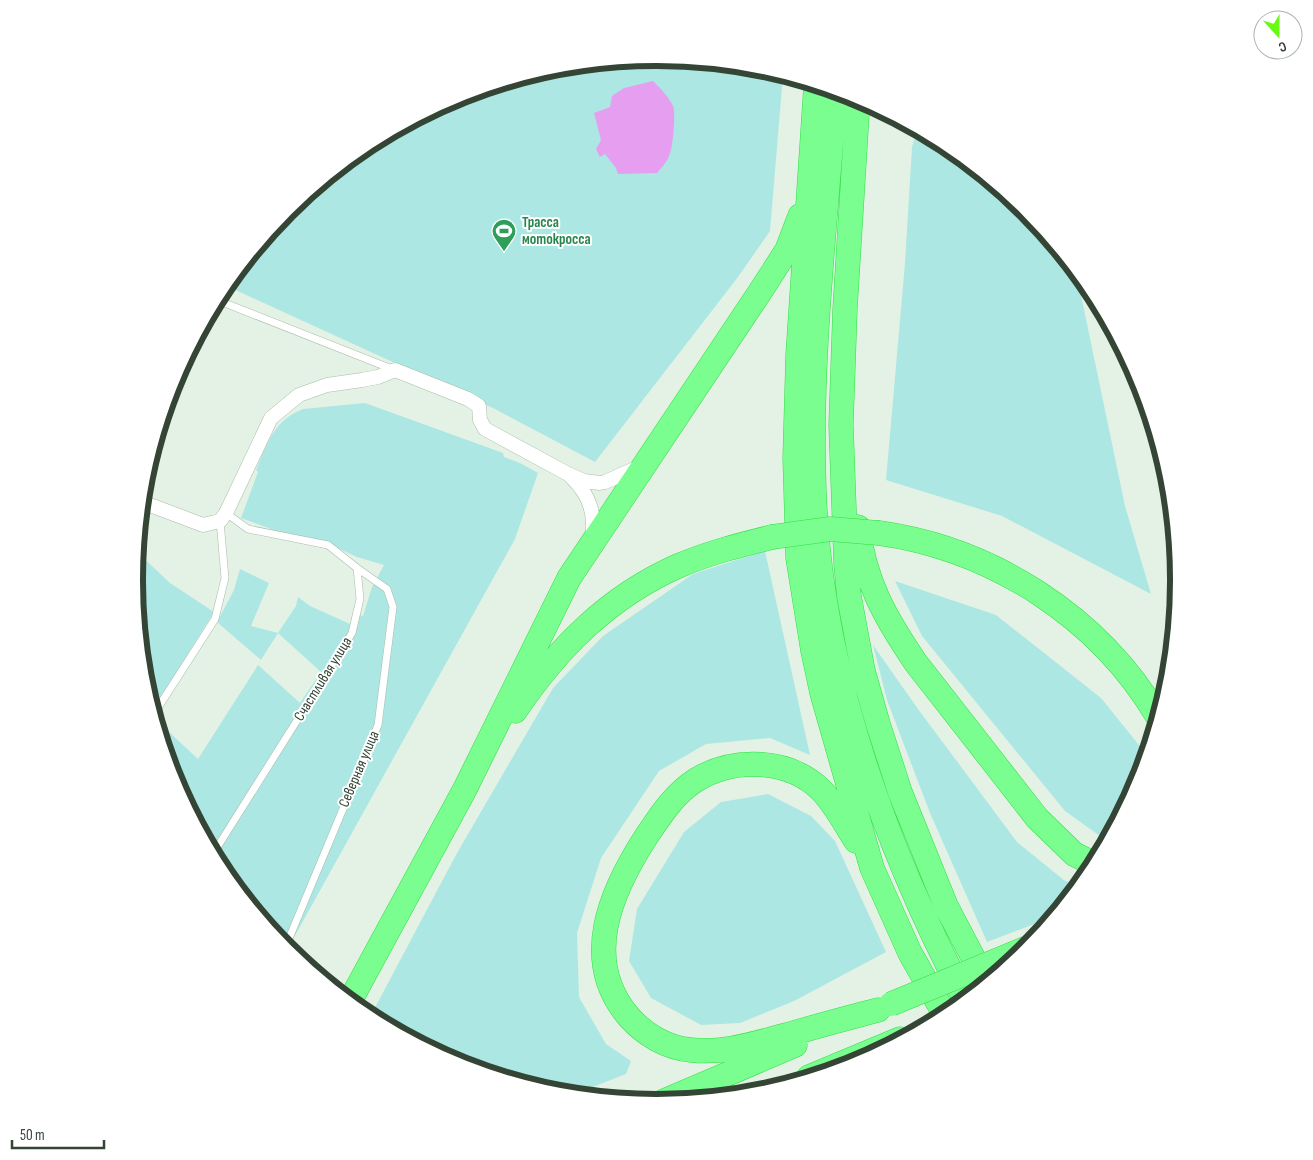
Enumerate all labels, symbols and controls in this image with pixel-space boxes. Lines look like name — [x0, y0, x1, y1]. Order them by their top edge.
north arrow — [1253, 10, 1303, 60]
text: С — [1276, 37, 1289, 56]
place label: Трасса мотокросса — [522, 213, 591, 249]
sports icon: Трасса мотокросса — [491, 218, 517, 252]
street label: Счастливая улица — [290, 633, 356, 725]
street label: Северная улица — [334, 728, 384, 810]
scale bar — [12, 1118, 105, 1150]
text: 50 m — [20, 1126, 45, 1145]

